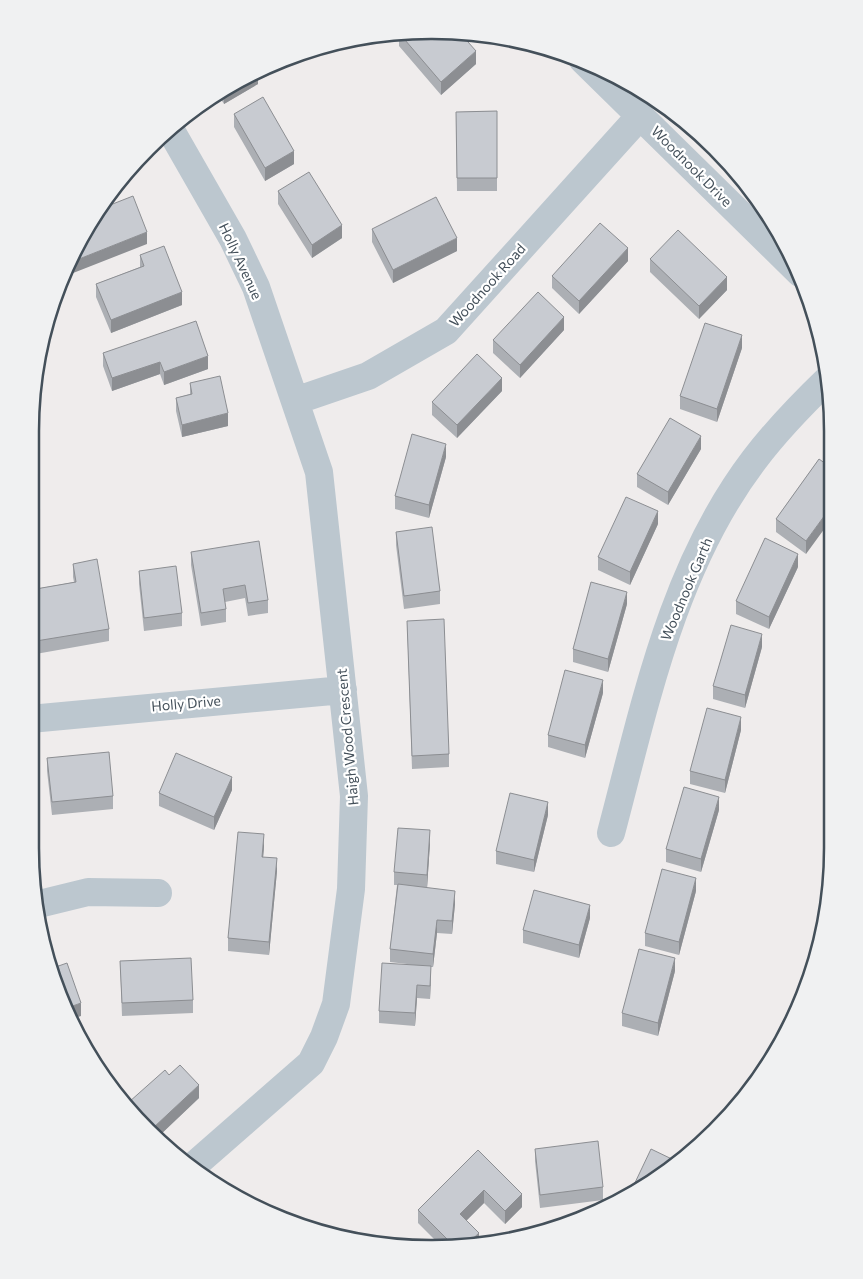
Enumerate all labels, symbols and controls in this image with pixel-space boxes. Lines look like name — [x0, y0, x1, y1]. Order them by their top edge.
street label: Woodnook Drive — [648, 122, 736, 210]
street label: Holly Avenue — [216, 220, 266, 302]
street label: Woodnook Road — [445, 240, 529, 330]
street label: Woodnook Garth — [657, 535, 715, 643]
street label: Haigh Wood Crescent — [333, 668, 361, 806]
street label: Holly Drive — [151, 691, 221, 715]

